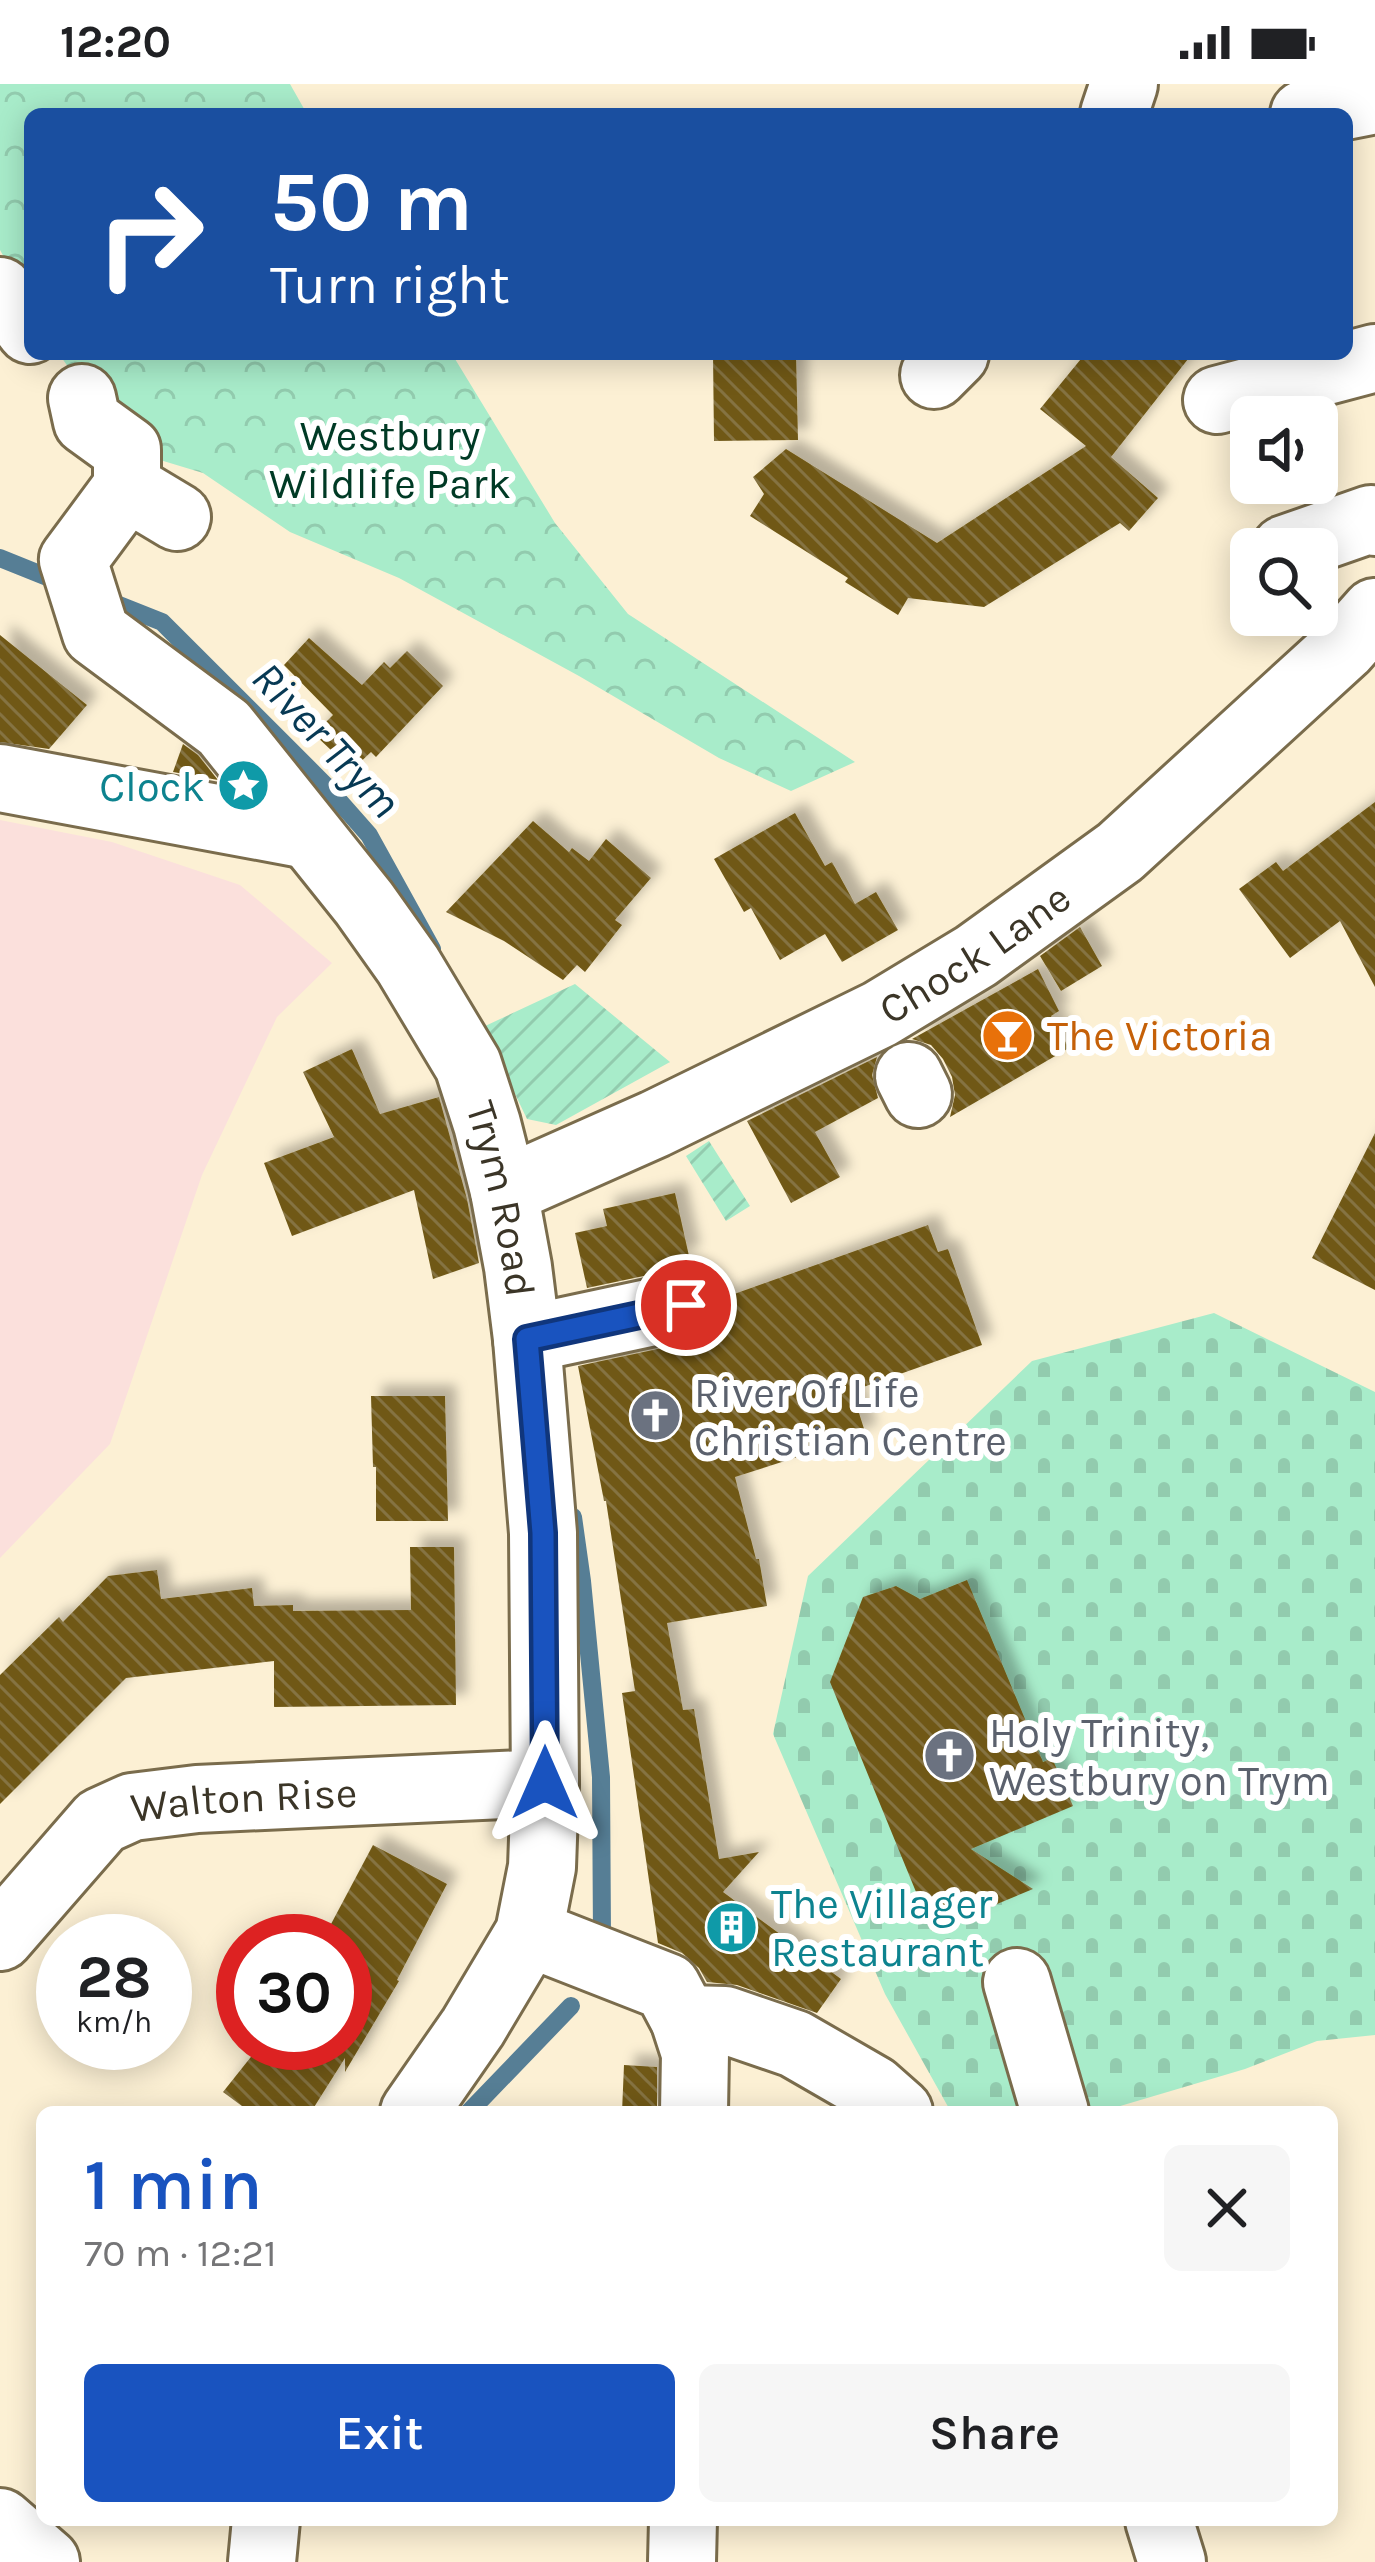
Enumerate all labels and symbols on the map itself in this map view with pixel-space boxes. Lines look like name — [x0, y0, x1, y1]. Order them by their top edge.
park label: Westbury Wildlife Park — [269, 411, 511, 509]
water label: River Trym — [241, 651, 411, 829]
place icon: Clock — [216, 758, 272, 814]
place label: Clock — [99, 762, 205, 812]
street label: Chock Lane — [870, 872, 1080, 1035]
bar icon: The Victoria — [980, 1007, 1036, 1063]
place label: The Victoria — [1047, 1011, 1272, 1061]
street label: Trym Road — [455, 1095, 545, 1299]
pin — [635, 1254, 737, 1356]
place label: River Of Life Christian Centre — [694, 1368, 1007, 1466]
church icon: River Of Life Christian Centre — [627, 1388, 683, 1444]
place label: Holy Trinity, Westbury on Trym — [989, 1708, 1330, 1806]
position arrow — [482, 1720, 608, 1846]
church icon: Holy Trinity, Westbury on Trym — [922, 1728, 978, 1784]
street label: Walton Rise — [128, 1768, 358, 1833]
place label: The Villager Restaurant — [771, 1879, 993, 1977]
building icon: The Villager Restaurant — [704, 1899, 760, 1955]
speed limit sign: 30 — [216, 1914, 372, 2070]

